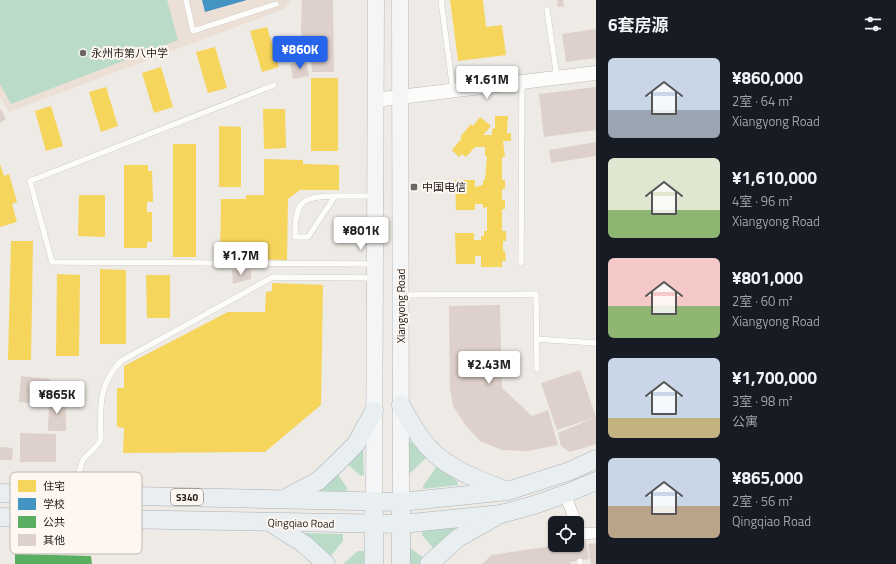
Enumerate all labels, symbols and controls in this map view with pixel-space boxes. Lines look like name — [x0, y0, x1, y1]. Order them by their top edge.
text: 6套房源 — [608, 12, 669, 38]
icon: filters — [862, 13, 884, 35]
pin: ¥860K — [272, 36, 328, 70]
text: ¥860K — [282, 39, 318, 59]
place label: 永州市第八中学 — [91, 45, 168, 61]
marker: 永州市第八中学 — [78, 48, 88, 58]
text: ¥860,000 — [732, 65, 803, 91]
pin: ¥1.61M — [454, 66, 520, 100]
text: ¥1.61M — [465, 69, 509, 89]
icon: home — [640, 74, 688, 122]
text: 2室 · 64 m² — [732, 91, 793, 111]
text: Xiangyong Road — [732, 111, 820, 131]
text: ¥1,610,000 — [732, 165, 817, 191]
icon: home — [640, 174, 688, 222]
place label: 中国电信 — [422, 179, 466, 195]
marker: 中国电信 — [409, 182, 419, 192]
text: 4室 · 96 m² — [732, 191, 793, 211]
text: Xiangyong Road — [732, 211, 820, 231]
pin: ¥801K — [333, 217, 389, 251]
text: ¥801K — [343, 220, 379, 240]
pin: ¥1.7M — [213, 242, 269, 276]
text: ¥1.7M — [223, 245, 259, 265]
text: ¥801,000 — [732, 265, 803, 291]
street label: Xiangyong Road — [393, 269, 409, 343]
icon: home — [640, 274, 688, 322]
text: 2室 · 60 m² — [732, 291, 793, 311]
text: Xiangyong Road — [732, 311, 820, 331]
pin: ¥2.43M — [456, 351, 522, 385]
text: ¥2.43M — [467, 354, 511, 374]
text: ¥1,700,000 — [732, 365, 817, 391]
icon: home — [640, 374, 688, 422]
pin: ¥865K — [29, 381, 85, 415]
text: ¥865K — [39, 384, 75, 404]
text: 3室 · 98 m² — [732, 391, 793, 411]
text: 公寓 — [732, 411, 758, 431]
text: ¥865,000 — [732, 465, 803, 491]
legend — [10, 472, 142, 554]
icon: home — [640, 474, 688, 522]
text: 住宅 — [43, 478, 65, 494]
road number: S340 — [171, 489, 203, 505]
text: 2室 · 56 m² — [732, 491, 793, 511]
text: 学校 — [43, 496, 65, 512]
text: Qingqiao Road — [732, 511, 811, 531]
text: 公共 — [43, 514, 65, 530]
street label: Qingqiao Road — [267, 514, 335, 532]
map controls — [548, 516, 584, 552]
button: locate — [548, 516, 584, 552]
text: 其他 — [43, 532, 65, 548]

